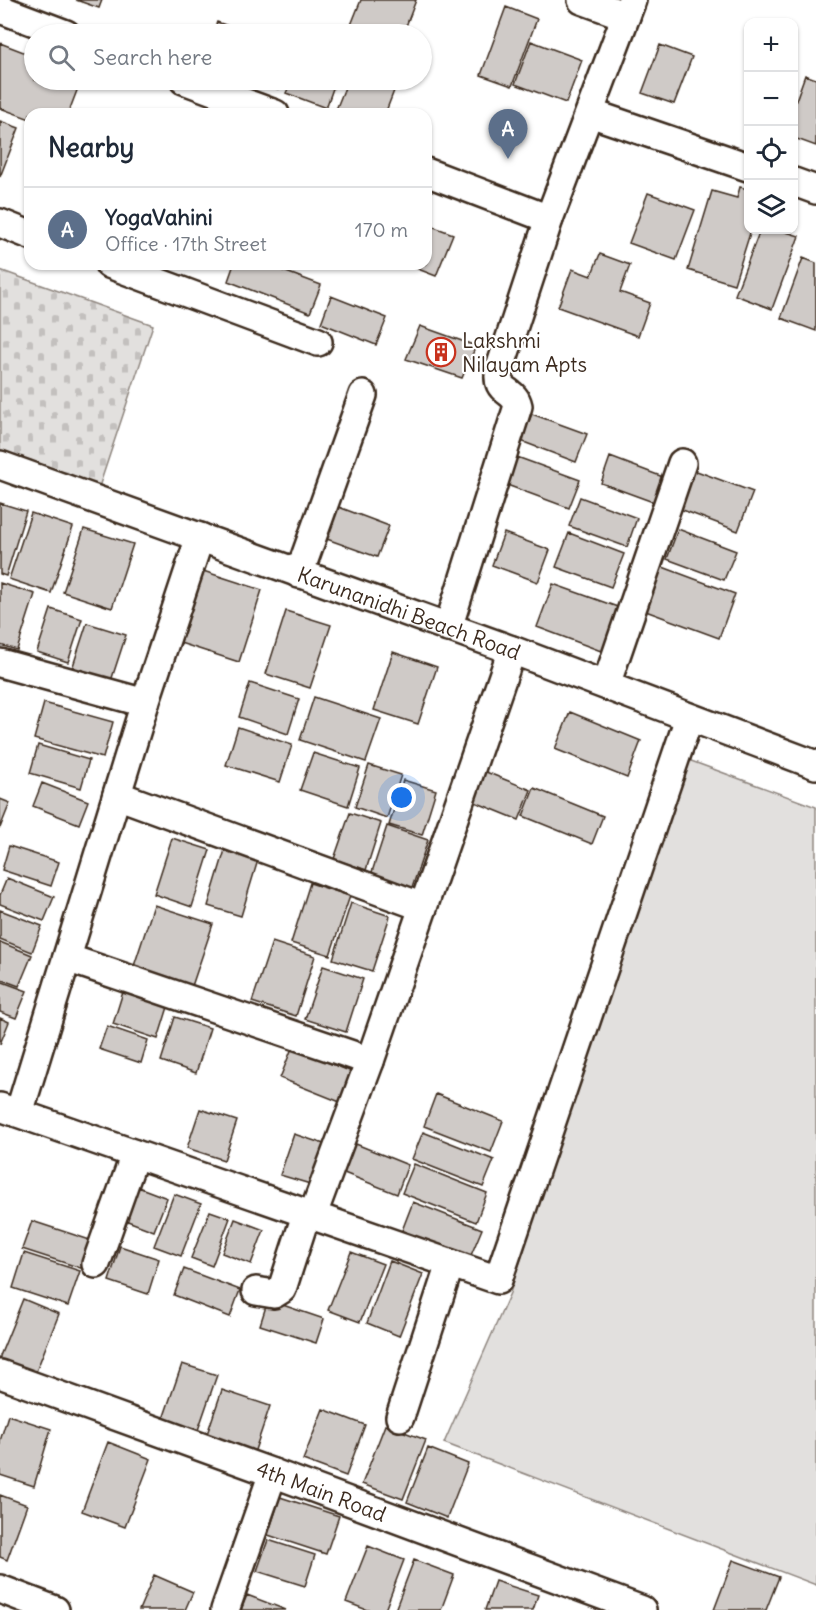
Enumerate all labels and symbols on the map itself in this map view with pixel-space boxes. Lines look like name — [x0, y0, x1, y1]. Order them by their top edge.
pin: A — [488, 110, 528, 159]
place label: Lakshmi Nilayam Apts — [462, 327, 587, 378]
building icon: Lakshmi Nilayam Apts — [425, 336, 457, 368]
street label: Karunanidhi Beach Road — [294, 560, 524, 666]
your location — [387, 783, 416, 812]
street label: 4th Main Road — [253, 1455, 390, 1527]

